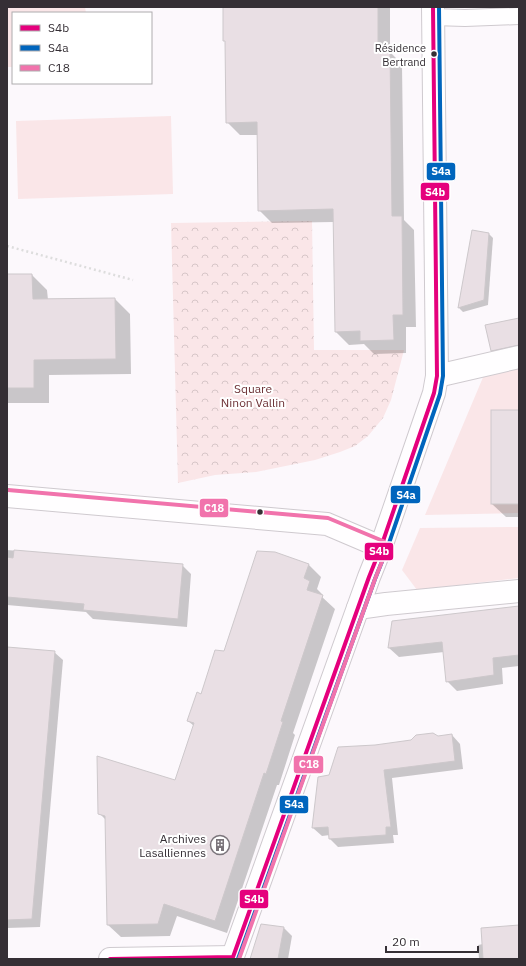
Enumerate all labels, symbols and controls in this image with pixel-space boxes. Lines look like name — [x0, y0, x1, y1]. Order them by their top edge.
legend — [12, 12, 152, 84]
text: S4b — [48, 20, 69, 35]
text: S4a — [48, 40, 69, 55]
place label: Résidence Bertrand — [375, 41, 426, 69]
marker: Résidence Bertrand — [429, 49, 439, 59]
text: C18 — [48, 60, 70, 75]
line badge: S4a — [426, 162, 456, 181]
text: S4a — [431, 164, 451, 178]
line badge: S4b — [420, 182, 450, 201]
text: S4b — [425, 185, 445, 199]
park label: Square Ninon Vallin — [221, 381, 285, 410]
line badge: S4a — [390, 485, 421, 504]
text: S4a — [396, 488, 416, 502]
line badge: C18 — [199, 498, 229, 518]
text: C18 — [204, 501, 225, 515]
unlabelled marker — [255, 507, 265, 517]
line badge: S4b — [364, 542, 394, 561]
text: S4b — [369, 544, 389, 558]
line badge: C18 — [293, 755, 324, 774]
text: C18 — [299, 757, 320, 771]
line badge: S4a — [279, 795, 309, 814]
text: S4a — [284, 797, 304, 811]
place label: Archives Lasalliennes — [139, 831, 206, 860]
building icon: Archives Lasalliennes — [209, 834, 231, 856]
line badge: S4b — [239, 889, 269, 909]
text: S4b — [244, 892, 264, 906]
scale bar — [386, 928, 478, 954]
text: 20 m — [392, 934, 420, 949]

